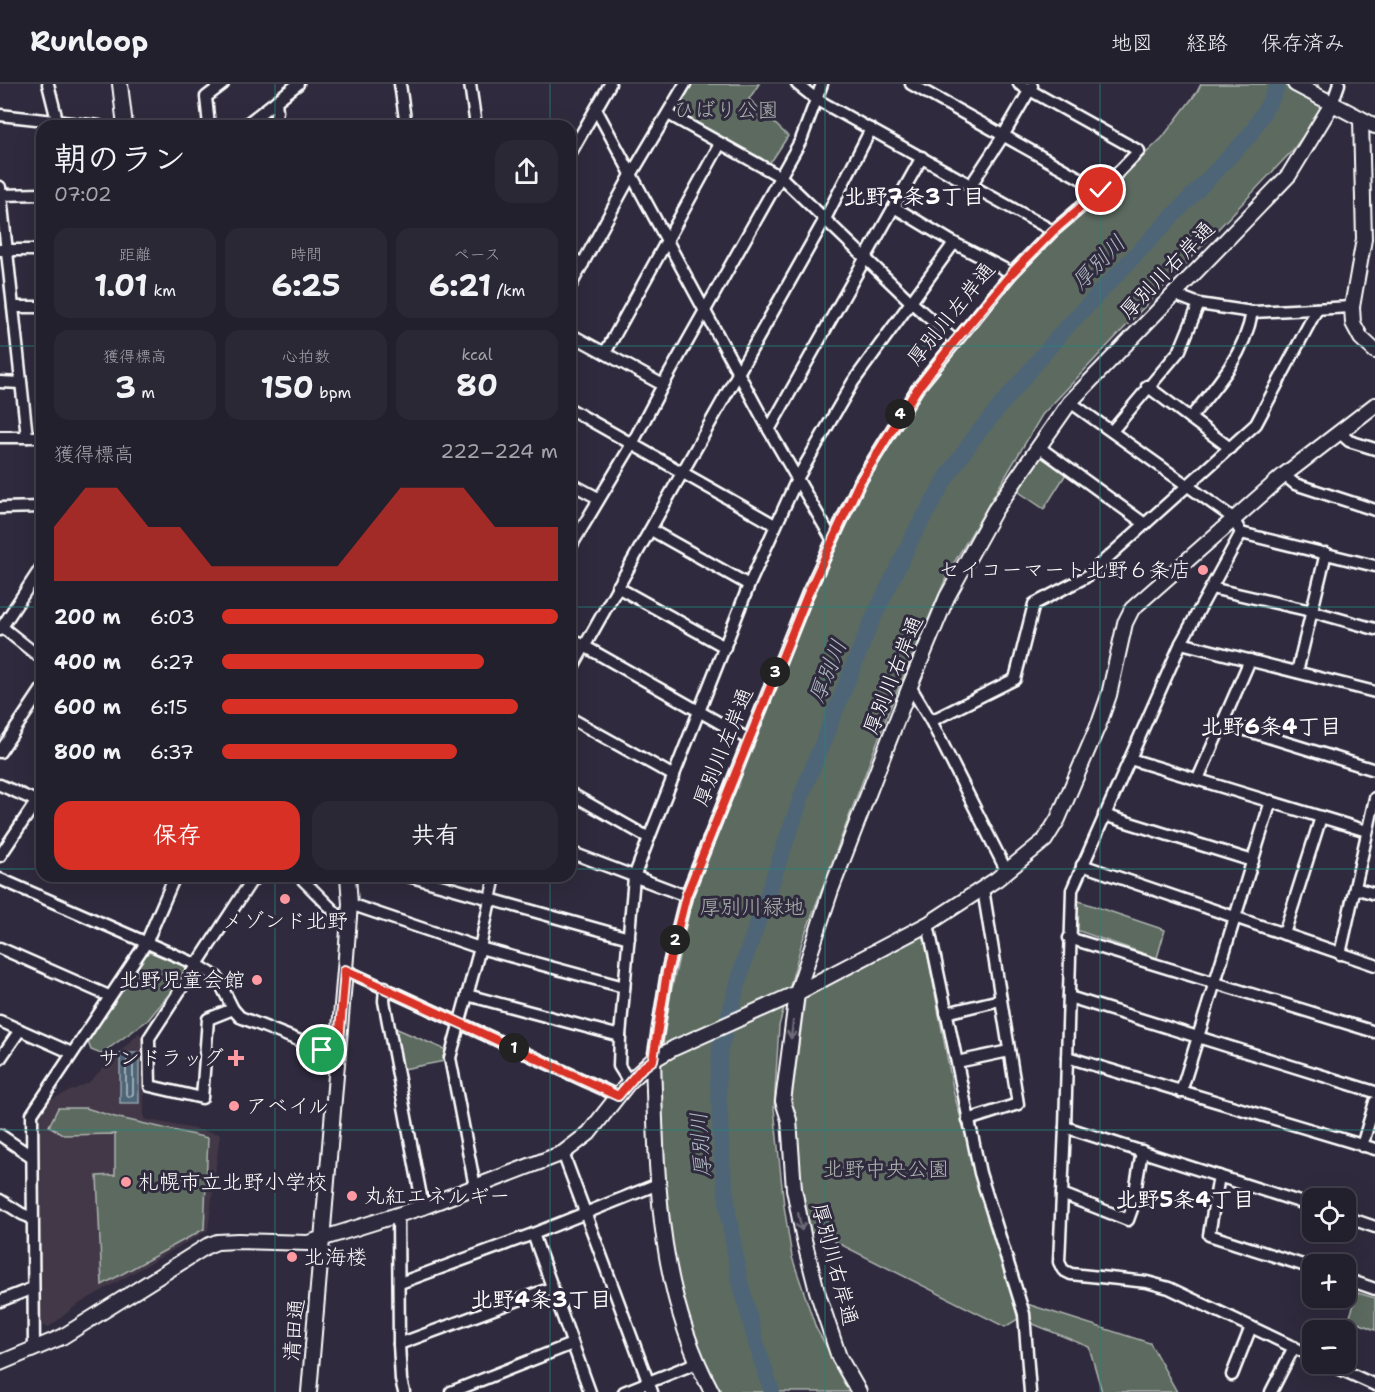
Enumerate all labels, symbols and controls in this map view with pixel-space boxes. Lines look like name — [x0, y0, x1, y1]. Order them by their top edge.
text: Runloop — [30, 22, 148, 60]
text: 地図 — [1111, 29, 1153, 57]
text: 経路 — [1186, 29, 1228, 57]
text: 保存済み — [1261, 29, 1345, 57]
park label: ひばり公園 — [674, 96, 779, 124]
text: 朝のラン — [54, 136, 186, 181]
button: share — [495, 140, 558, 203]
pin — [1075, 164, 1126, 215]
icon: check — [1084, 173, 1117, 206]
text: 07:02 — [54, 181, 112, 207]
district label: 北野7条3丁目 — [844, 182, 984, 211]
street label: 厚別川右岸通 — [1113, 215, 1221, 325]
water label: 厚別川 — [1065, 229, 1132, 296]
text: 距離 — [119, 244, 151, 265]
text: 時間 — [290, 244, 322, 265]
text: ペース — [453, 244, 501, 265]
street label: 厚別川左岸通 — [900, 256, 1002, 372]
text: 1.01 — [94, 265, 148, 306]
text: 6:25 — [272, 265, 340, 306]
text: 6:21 — [429, 265, 491, 306]
text: km — [148, 280, 176, 301]
text: /km — [491, 280, 525, 301]
text: kcal — [461, 344, 493, 365]
text: 獲得標高 — [103, 346, 167, 367]
text: 心拍数 — [282, 346, 330, 367]
text: 80 — [456, 365, 498, 406]
text: 3 — [115, 367, 136, 408]
text: 150 — [261, 367, 314, 408]
text: m — [136, 382, 155, 403]
text: bpm — [314, 382, 351, 403]
pin: 4 — [885, 399, 915, 429]
text: 4 — [894, 403, 906, 424]
text: 222–224 m — [440, 438, 558, 464]
text: 獲得標高 — [54, 441, 134, 467]
place label: セイコーマート北野６条店 — [939, 556, 1191, 584]
marker: セイコーマート北野６条店 — [1196, 563, 1210, 577]
text: 200 m — [54, 604, 121, 630]
text: 6:03 — [150, 604, 195, 630]
street label: 厚別川右岸通 — [856, 611, 930, 739]
water label: 厚別川 — [802, 635, 853, 707]
text: 400 m — [54, 649, 121, 675]
text: 6:27 — [150, 649, 194, 675]
pin: 3 — [760, 657, 790, 687]
text: 3 — [769, 661, 781, 682]
street label: 厚別川左岸通 — [686, 683, 760, 811]
text: 600 m — [54, 694, 121, 720]
text: 6:15 — [150, 694, 188, 720]
district label: 北野6条4丁目 — [1201, 712, 1341, 741]
text: 800 m — [54, 739, 121, 765]
text: 6:37 — [150, 739, 194, 765]
button: 保存 — [54, 801, 300, 870]
button: 共有 — [312, 801, 558, 870]
marker: メゾンド北野 — [278, 892, 292, 906]
park label: 厚別川緑地 — [700, 893, 805, 921]
place label: メゾンド北野 — [222, 907, 348, 935]
pin: 2 — [660, 925, 690, 955]
text: 2 — [669, 929, 681, 950]
place label: 北野児童会館 — [119, 966, 245, 994]
marker: 北野児童会館 — [250, 973, 264, 987]
one-way arrow — [787, 1019, 798, 1039]
pin — [296, 1024, 347, 1075]
icon: arrive — [305, 1033, 338, 1066]
pin: 1 — [499, 1033, 529, 1063]
text: 1 — [510, 1037, 518, 1058]
place label: サンドラッグ — [98, 1044, 224, 1072]
marker: サンドラッグ — [229, 1051, 243, 1065]
place label: アベイル — [246, 1092, 329, 1120]
marker: アベイル — [227, 1099, 241, 1113]
water label: 厚別川 — [684, 1111, 717, 1179]
park label: 北野中央公園 — [823, 1155, 949, 1183]
place label: 札幌市立北野小学校 — [138, 1168, 327, 1196]
marker: 札幌市立北野小学校 — [119, 1175, 133, 1189]
place label: 丸紅エネルギー — [364, 1182, 510, 1210]
district label: 北野5条4丁目 — [1115, 1185, 1255, 1214]
map controls — [1302, 1188, 1356, 1374]
button: locate — [1302, 1188, 1356, 1242]
marker: 丸紅エネルギー — [345, 1189, 359, 1203]
street label: 厚別川右岸通 — [805, 1200, 865, 1328]
one-way arrow — [795, 1213, 807, 1232]
place label: 北海楼 — [304, 1243, 367, 1271]
marker: 北海楼 — [285, 1250, 299, 1264]
button: + — [1302, 1254, 1356, 1308]
district label: 北野4条3丁目 — [471, 1285, 611, 1314]
street label: 清田通 — [277, 1297, 311, 1363]
button: − — [1302, 1320, 1356, 1374]

